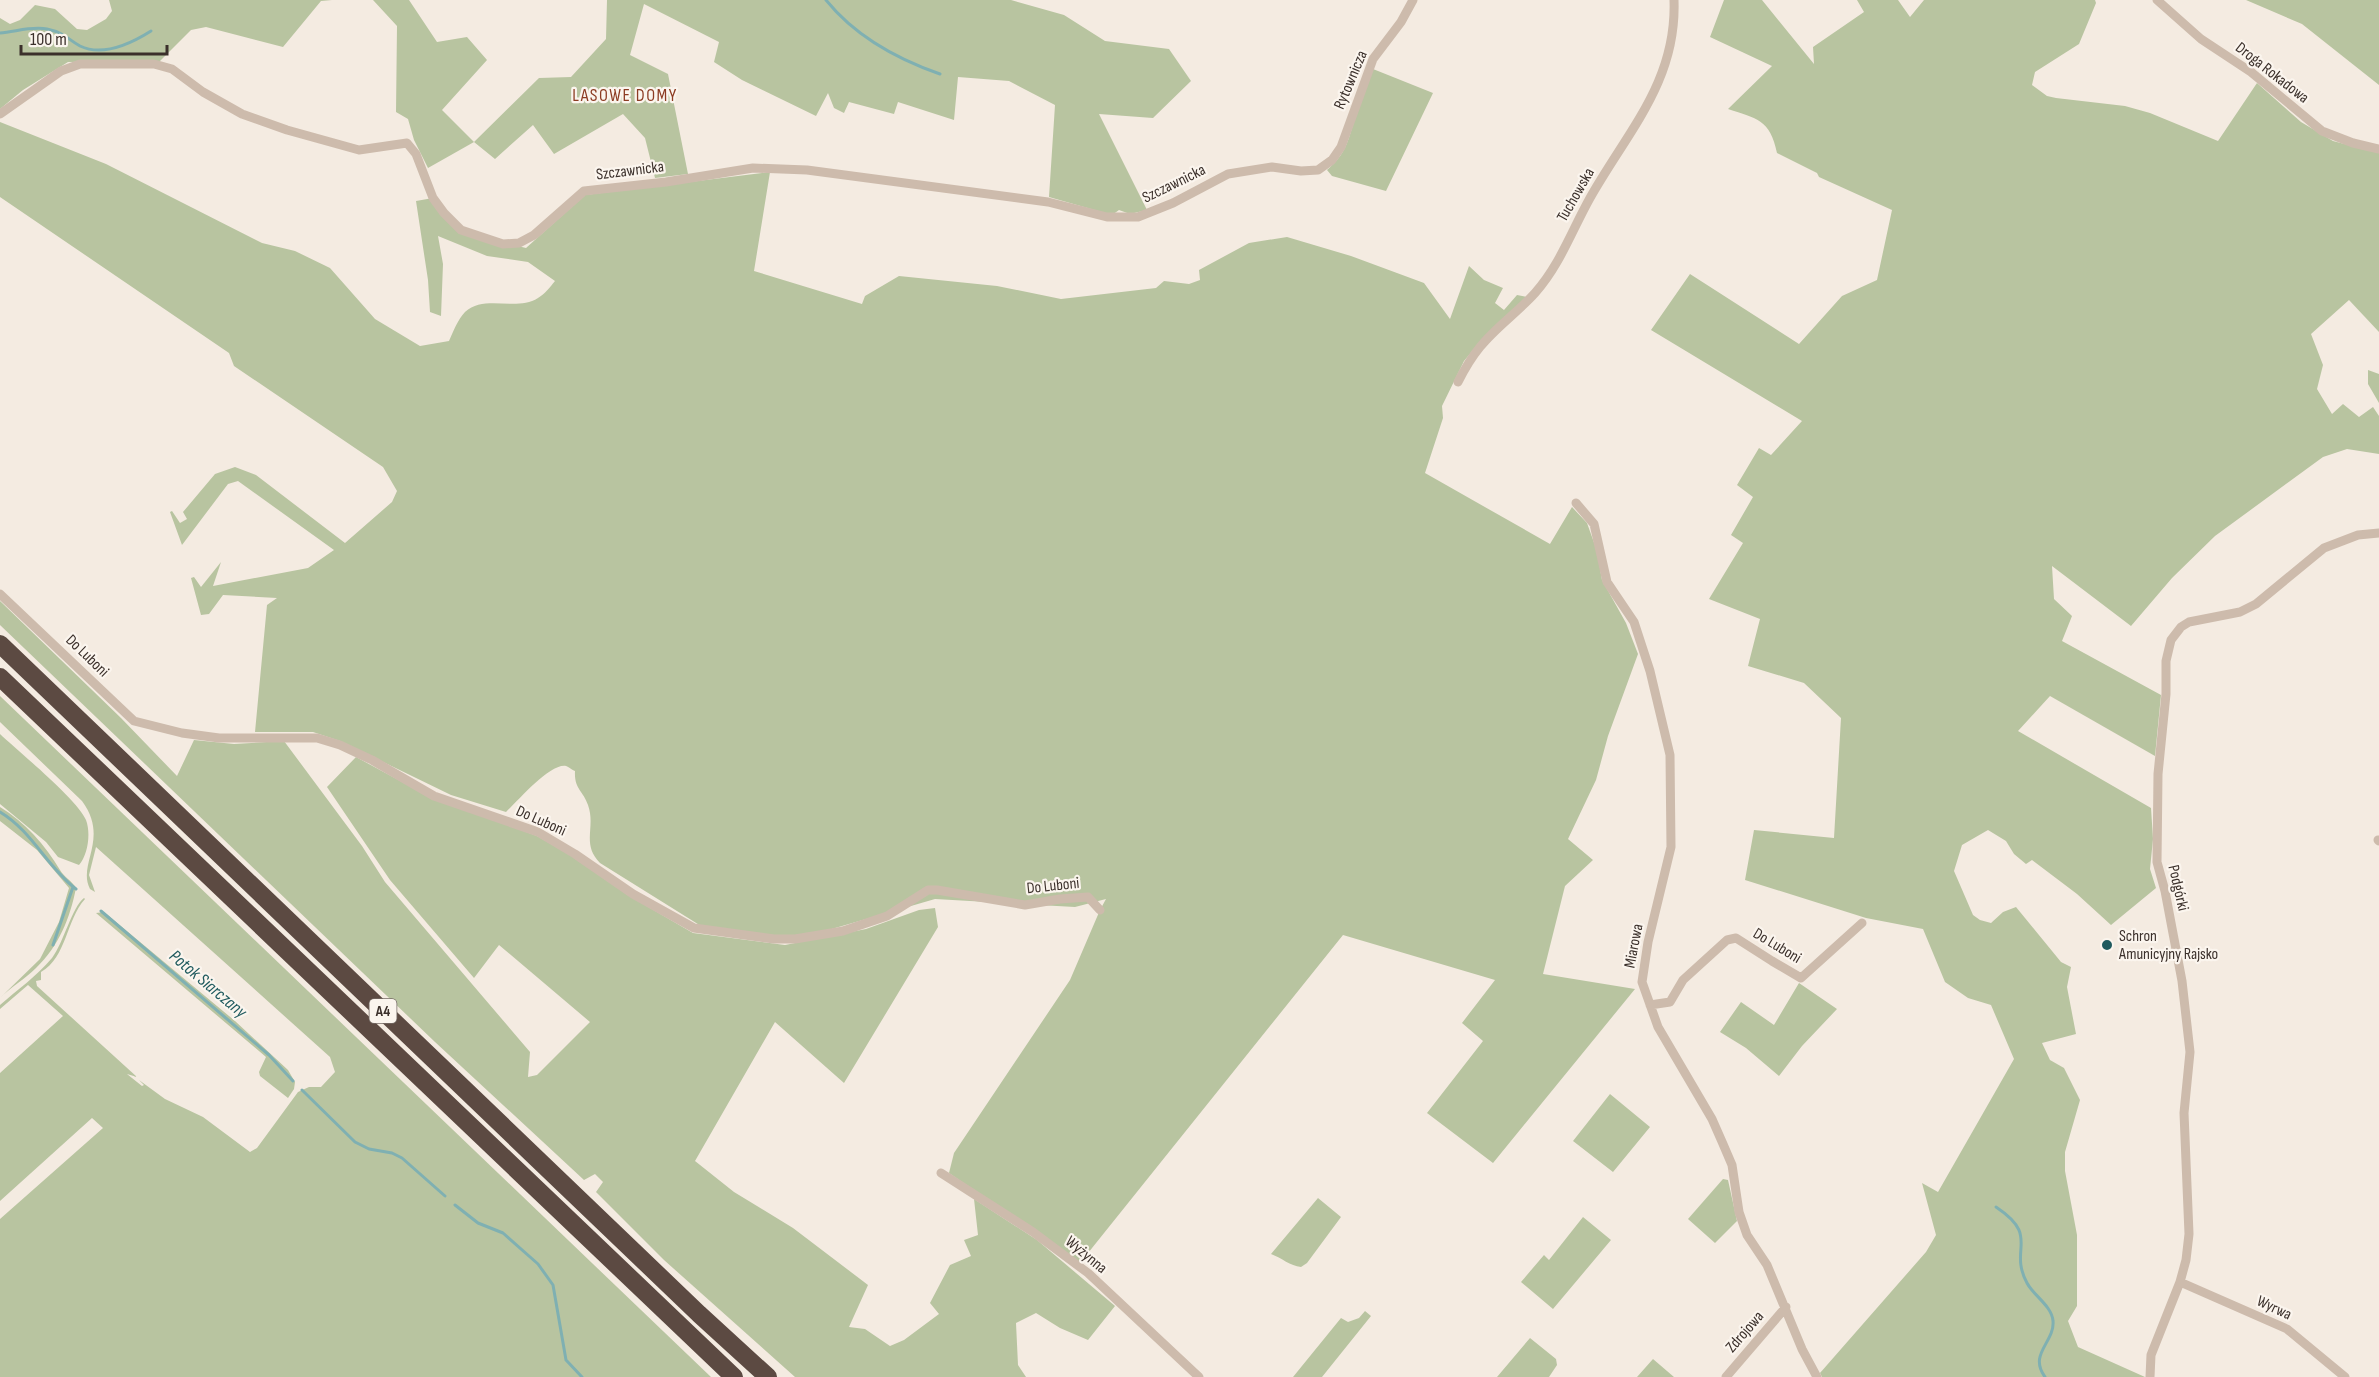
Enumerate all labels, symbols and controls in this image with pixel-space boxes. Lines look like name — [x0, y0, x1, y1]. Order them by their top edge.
scale bar — [21, 18, 166, 56]
text: 100 m — [30, 29, 67, 50]
street label: Droga Rokadowa — [2231, 38, 2313, 108]
street label: Rytownicza — [1330, 48, 1372, 112]
district label: LASOWE DOMY — [572, 85, 678, 106]
street label: Szczawnicka — [595, 157, 665, 185]
street label: Szczawnicka — [1139, 161, 1209, 207]
street label: Tuchowska — [1553, 165, 1599, 225]
street label: Do Luboni — [61, 631, 113, 681]
street label: Do Luboni — [513, 802, 569, 840]
street label: Podgórki — [2163, 863, 2193, 913]
street label: Do Luboni — [1026, 874, 1080, 898]
street label: Miarowa — [1620, 922, 1648, 970]
street label: Do Luboni — [1749, 924, 1805, 968]
place label: Schron Amunicyjny Rajsko — [2118, 927, 2218, 964]
marker: Schron Amunicyjny Rajsko — [2100, 938, 2114, 952]
water label: Potok Siarczany — [165, 946, 252, 1023]
road number: A4 — [370, 999, 397, 1023]
street label: Wyżynna — [1061, 1232, 1111, 1278]
street label: Wyrwa — [2254, 1292, 2294, 1324]
street label: Zdrojowa — [1722, 1308, 1768, 1356]

